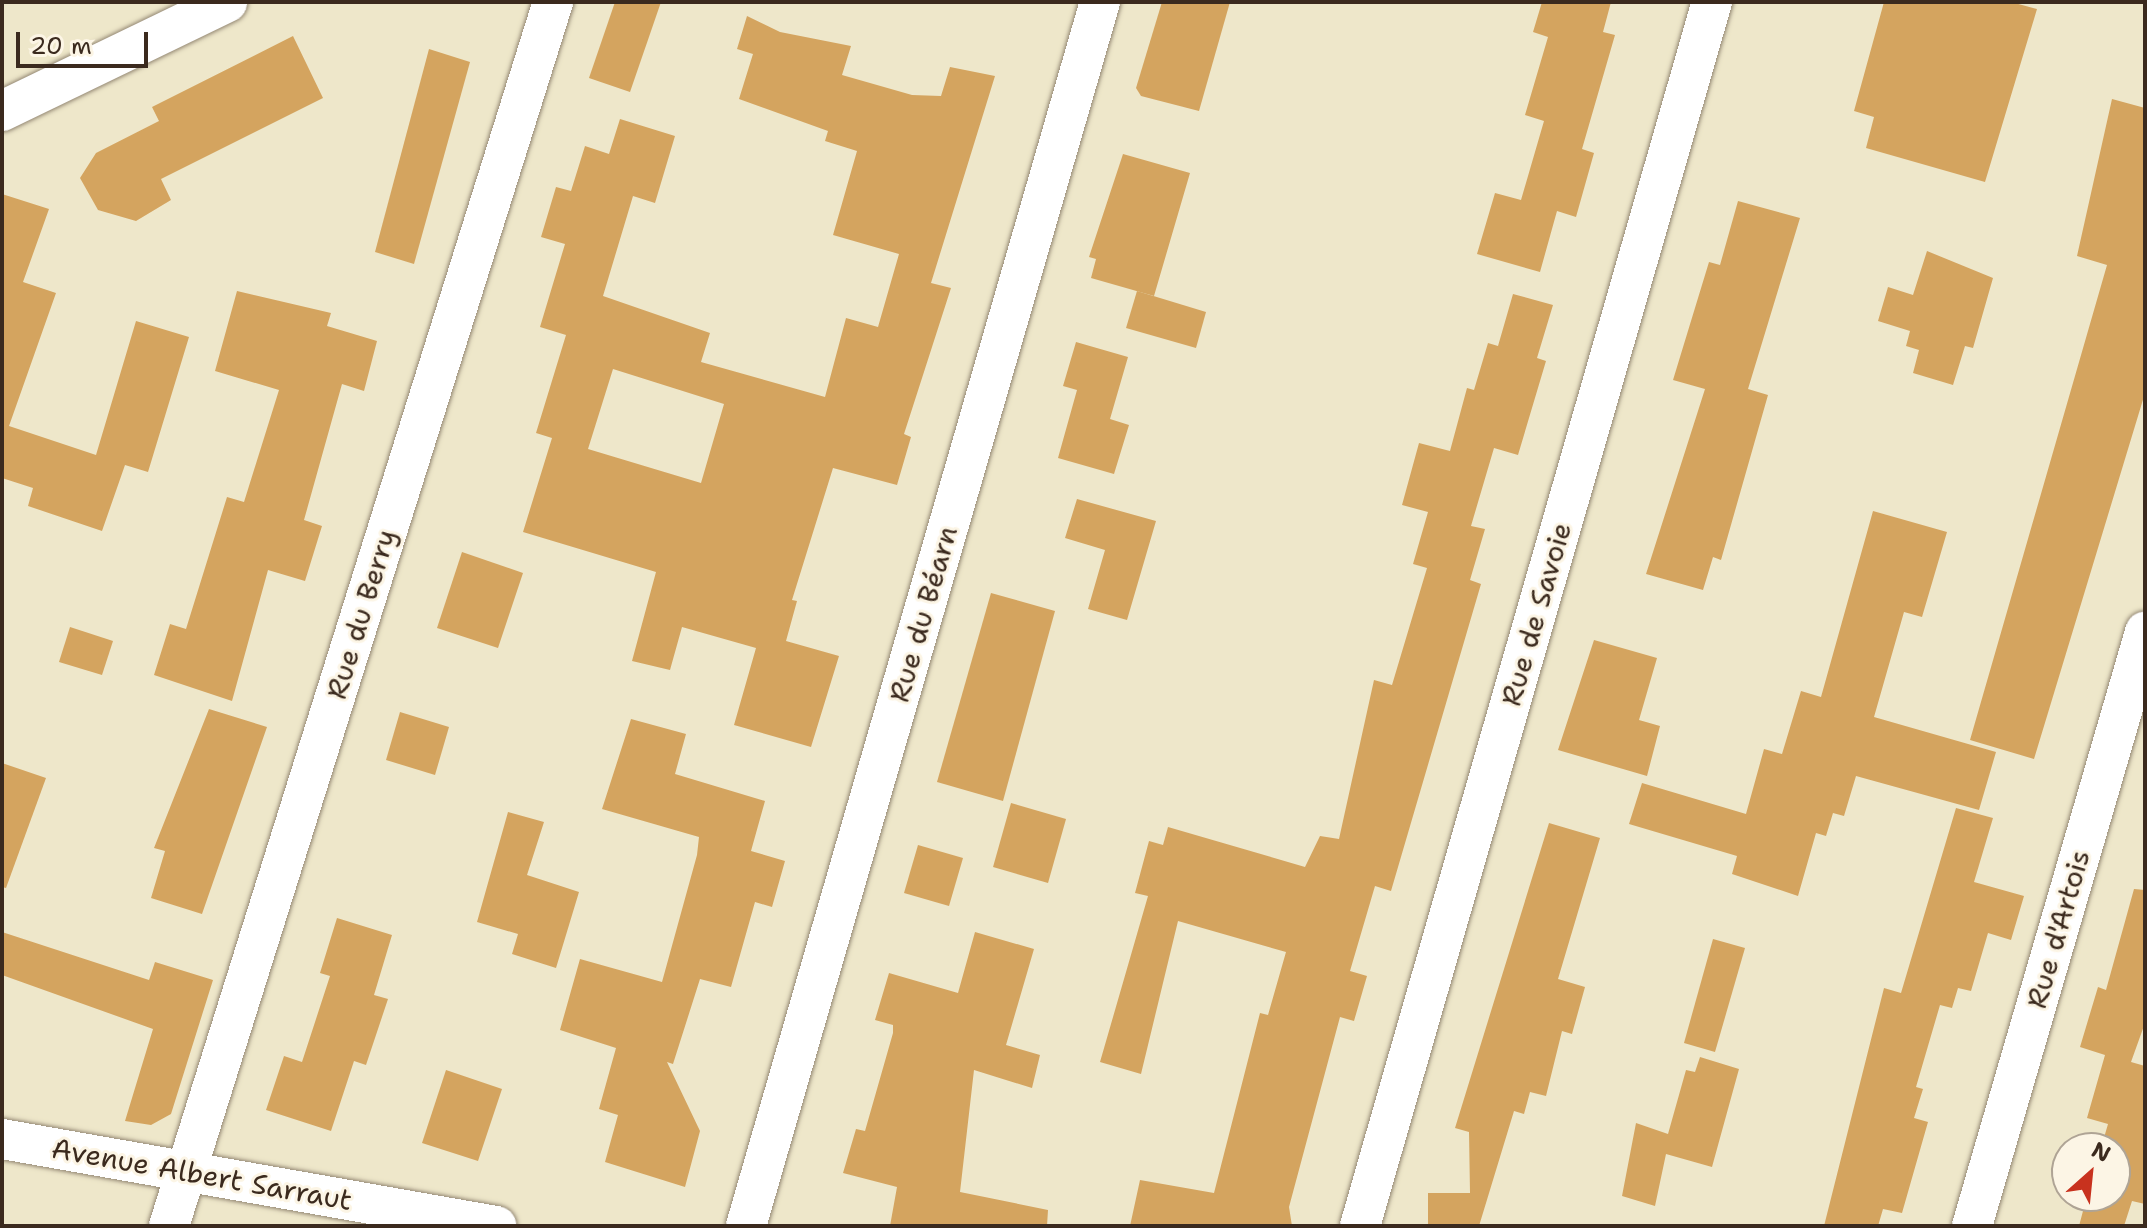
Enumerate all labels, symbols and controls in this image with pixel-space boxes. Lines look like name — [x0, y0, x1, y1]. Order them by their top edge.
scale bar — [20, 16, 152, 66]
text: 20 m — [30, 30, 92, 62]
street label: Rue de Savoie — [1494, 518, 1578, 710]
street label: Rue du Béarn — [882, 522, 964, 706]
street label: Rue du Berry — [319, 525, 403, 703]
street label: Rue d'Artois — [2019, 846, 2097, 1012]
street label: Avenue Albert Sarraut — [49, 1131, 355, 1217]
north arrow — [2051, 1132, 2131, 1212]
text: N — [2087, 1135, 2116, 1169]

